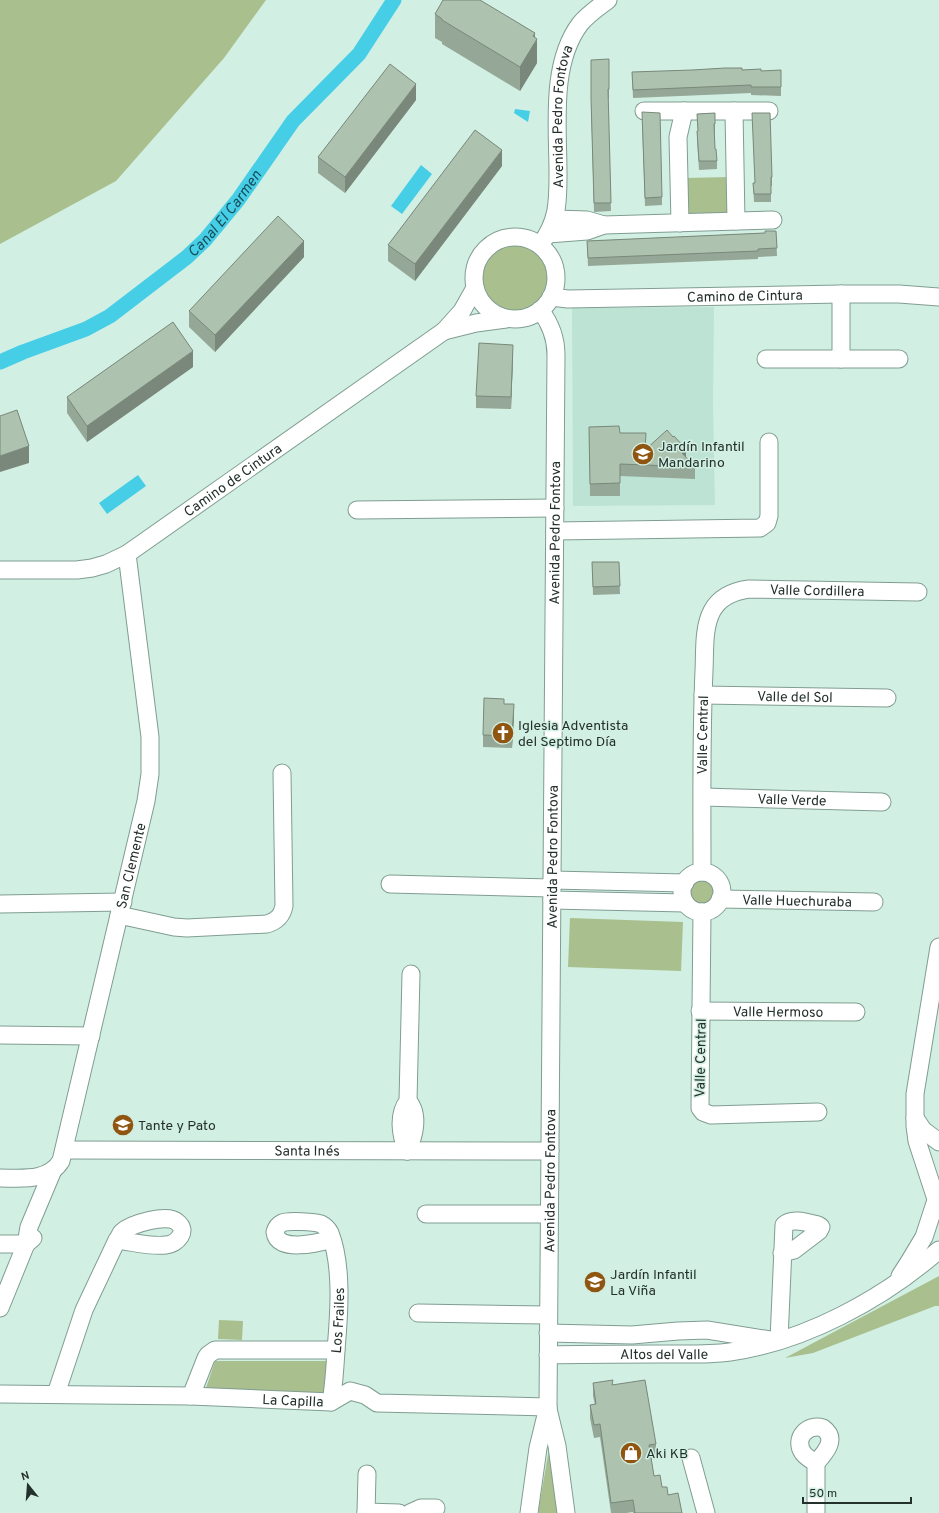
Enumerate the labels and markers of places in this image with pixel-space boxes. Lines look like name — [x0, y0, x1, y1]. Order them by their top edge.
place label: Jardín Infantil Mandarino — [658, 439, 745, 472]
school or university icon: Jardín Infantil Mandarino — [630, 441, 656, 467]
place label: Iglesia Adventista del Septimo Día — [518, 718, 628, 751]
church icon: Iglesia Adventista del Septimo Día — [490, 720, 516, 746]
school or university icon: Tante y Pato — [110, 1112, 136, 1138]
place label: Tante y Pato — [138, 1118, 216, 1135]
place label: Jardín Infantil La Viña — [610, 1267, 697, 1300]
school or university icon: Jardín Infantil La Viña — [582, 1269, 608, 1295]
shop icon: Aki KB — [618, 1440, 644, 1466]
place label: Aki KB — [646, 1446, 688, 1463]

